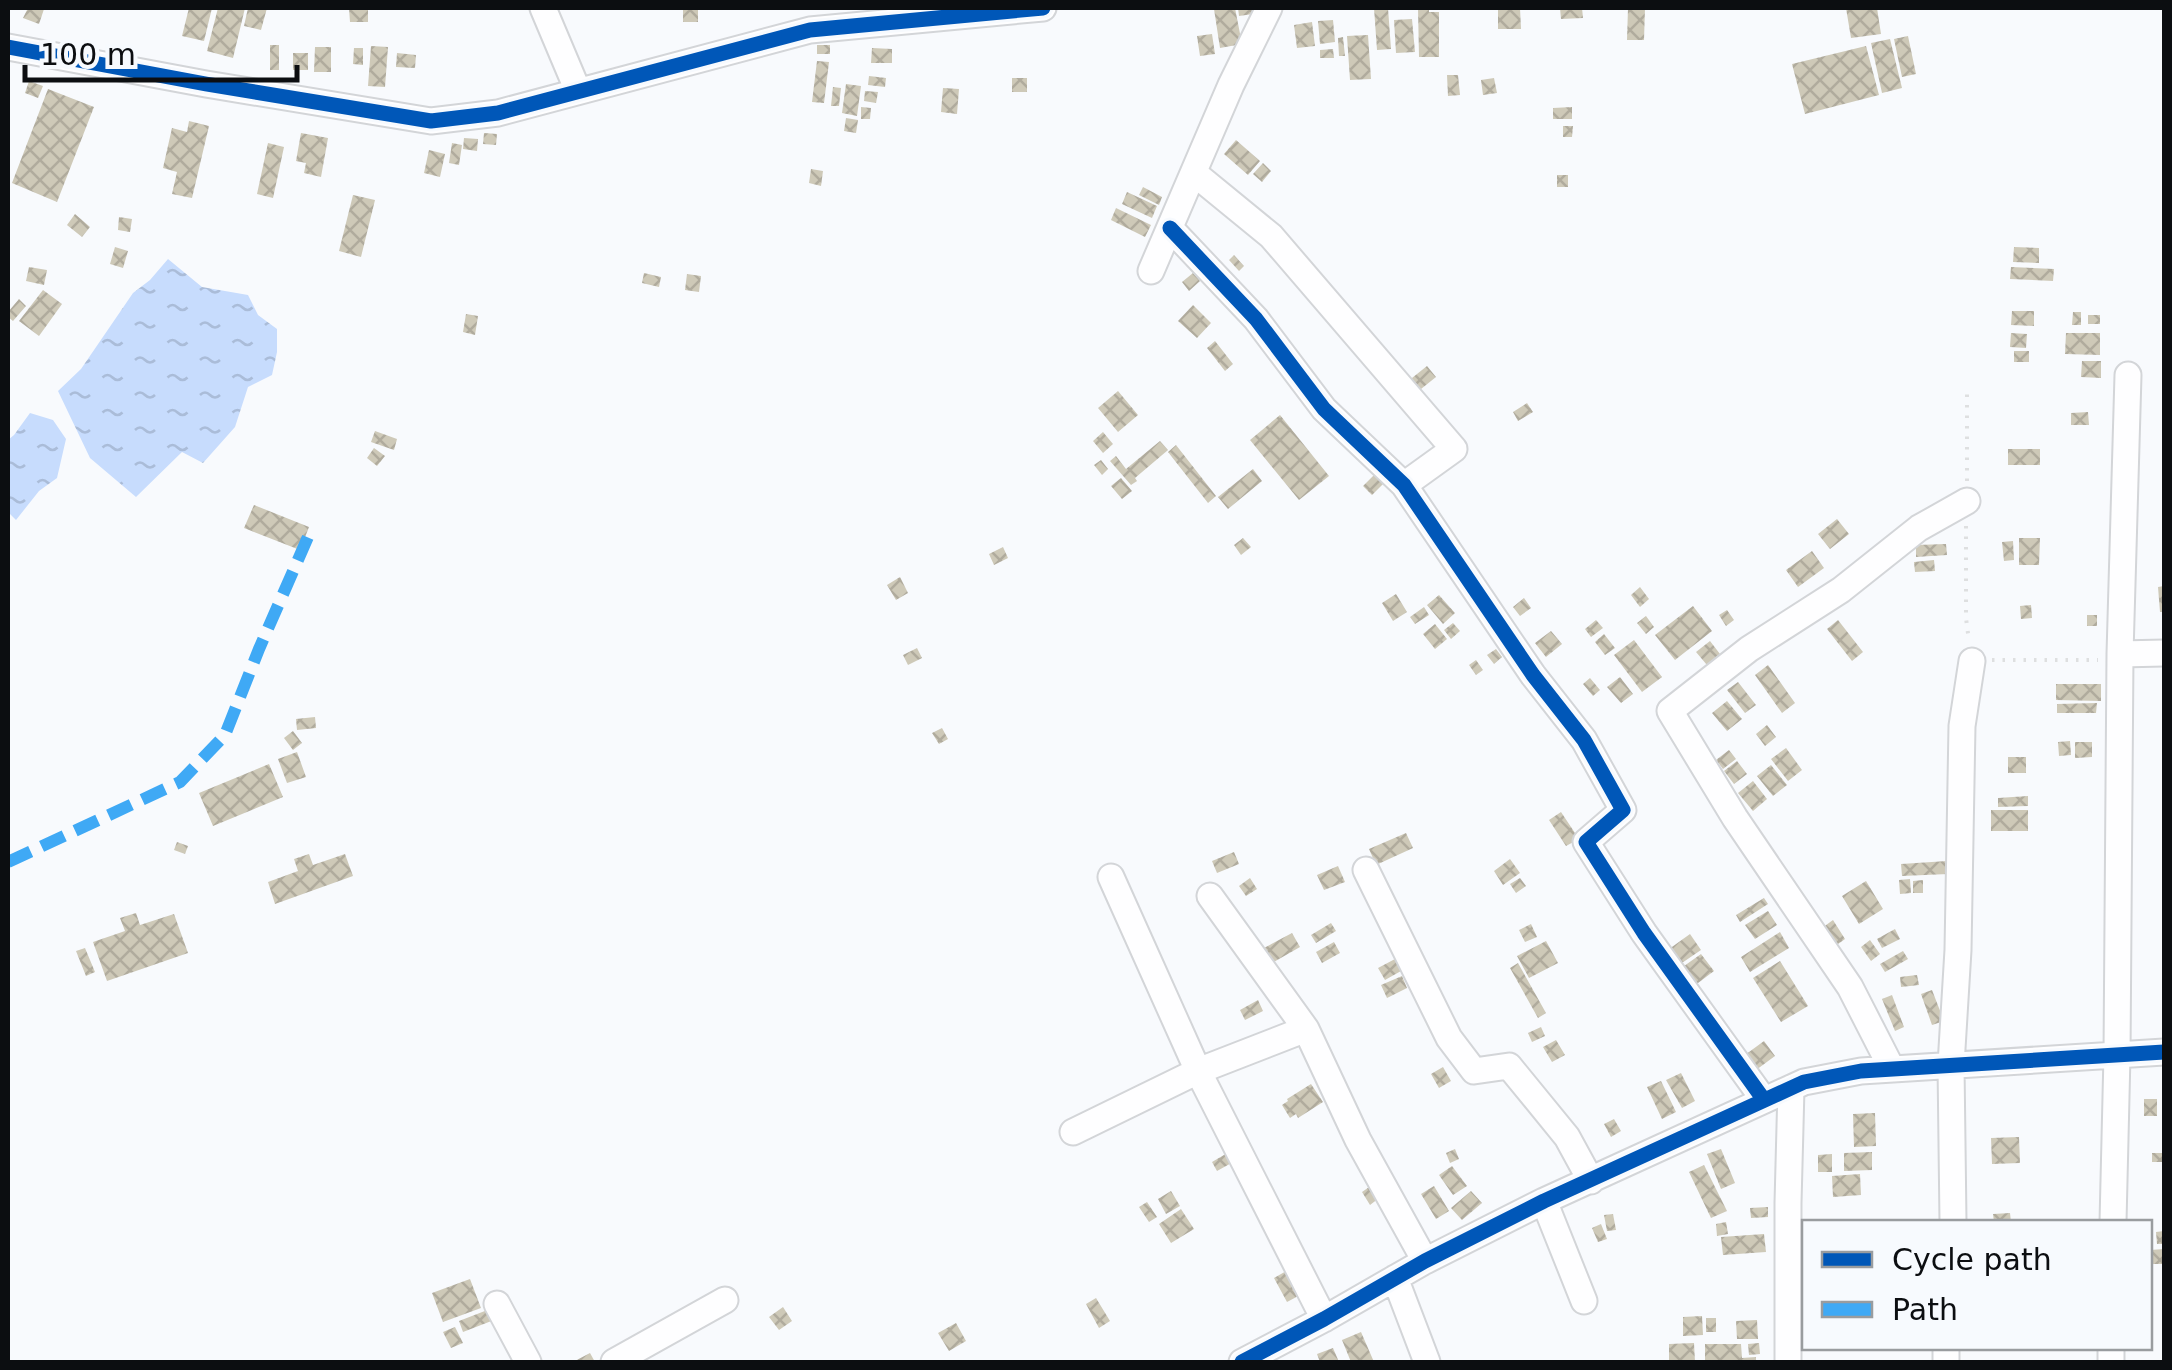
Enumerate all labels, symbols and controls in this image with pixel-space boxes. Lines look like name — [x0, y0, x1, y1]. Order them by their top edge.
scale bar — [25, 20, 298, 82]
text: 100 m — [40, 37, 136, 72]
legend — [1802, 1220, 2152, 1350]
text: Cycle path — [1892, 1242, 2052, 1277]
text: Path — [1892, 1292, 1958, 1327]

